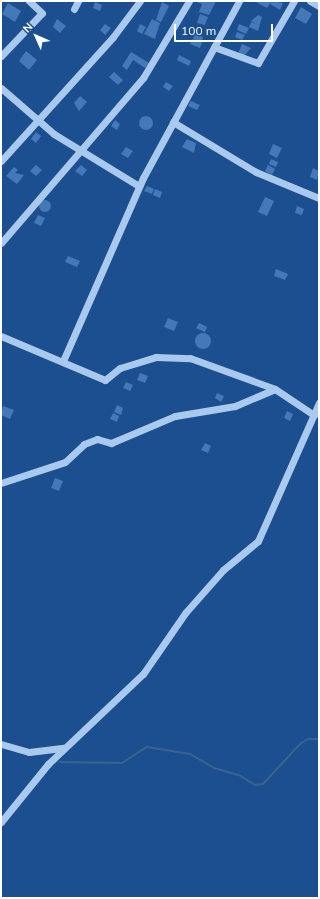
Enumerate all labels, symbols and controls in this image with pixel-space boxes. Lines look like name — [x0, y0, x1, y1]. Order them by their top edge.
north arrow — [16, 16, 56, 56]
scale bar — [176, 16, 275, 42]
text: N — [20, 20, 35, 35]
text: 100 m — [181, 23, 216, 38]

